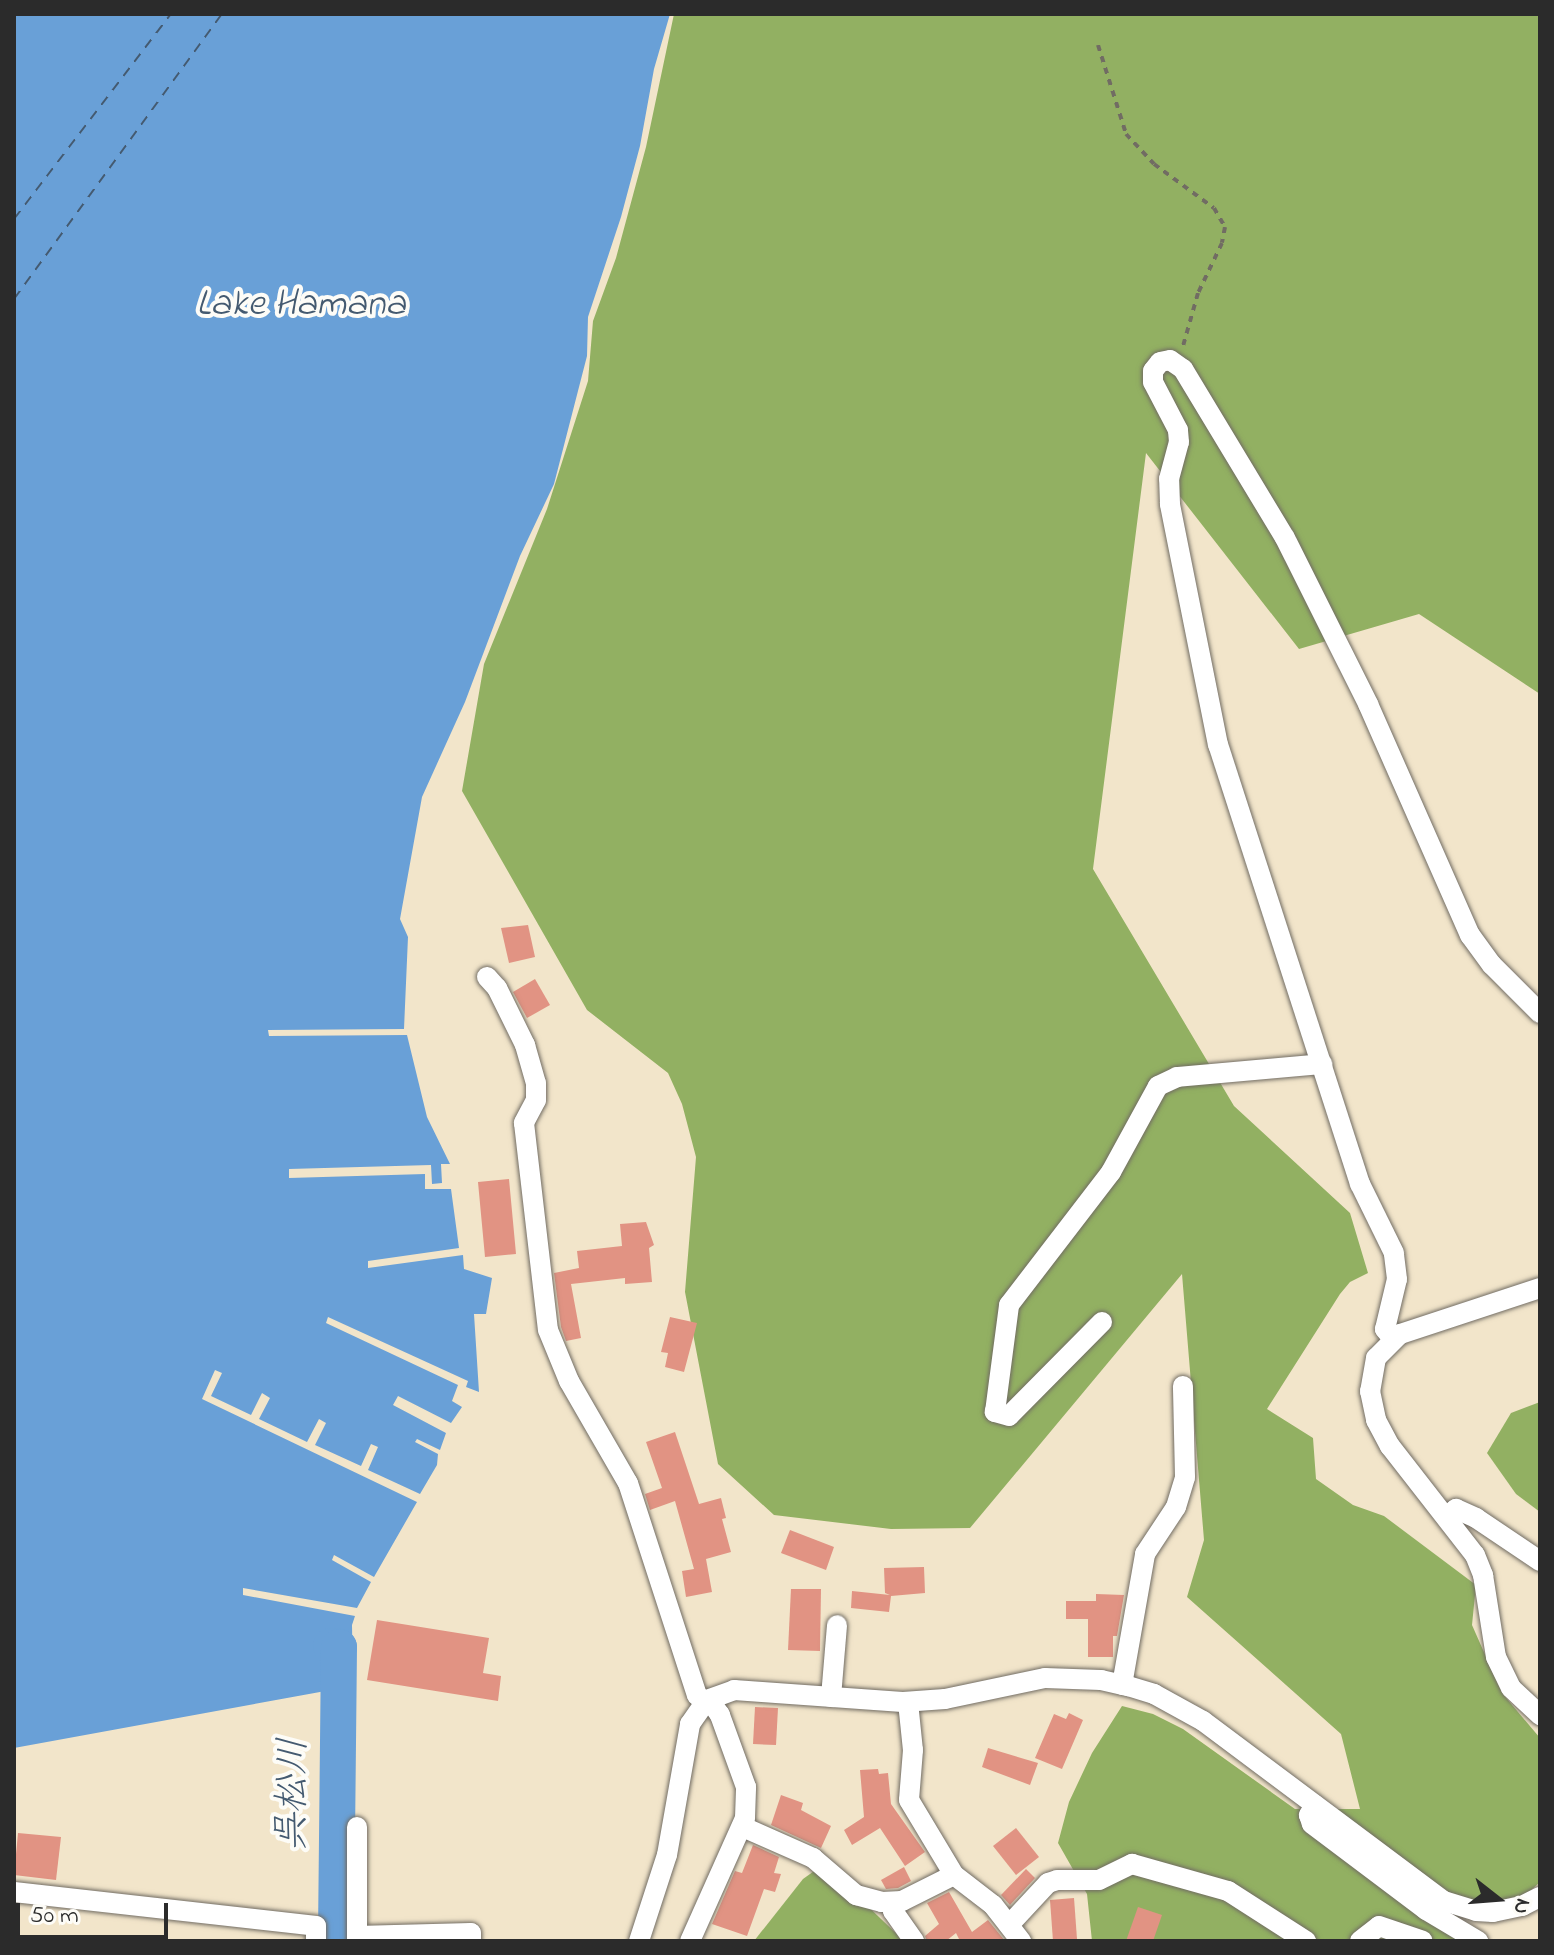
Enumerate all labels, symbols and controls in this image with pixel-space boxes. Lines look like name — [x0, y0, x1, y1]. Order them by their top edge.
water label: Lake Hamana — [196, 283, 406, 329]
water label: 呉松川 — [271, 1737, 319, 1851]
north arrow — [1458, 1859, 1538, 1939]
scale bar — [20, 1887, 172, 1937]
text: N — [1503, 1894, 1538, 1918]
text: 50 m — [30, 1899, 79, 1934]

